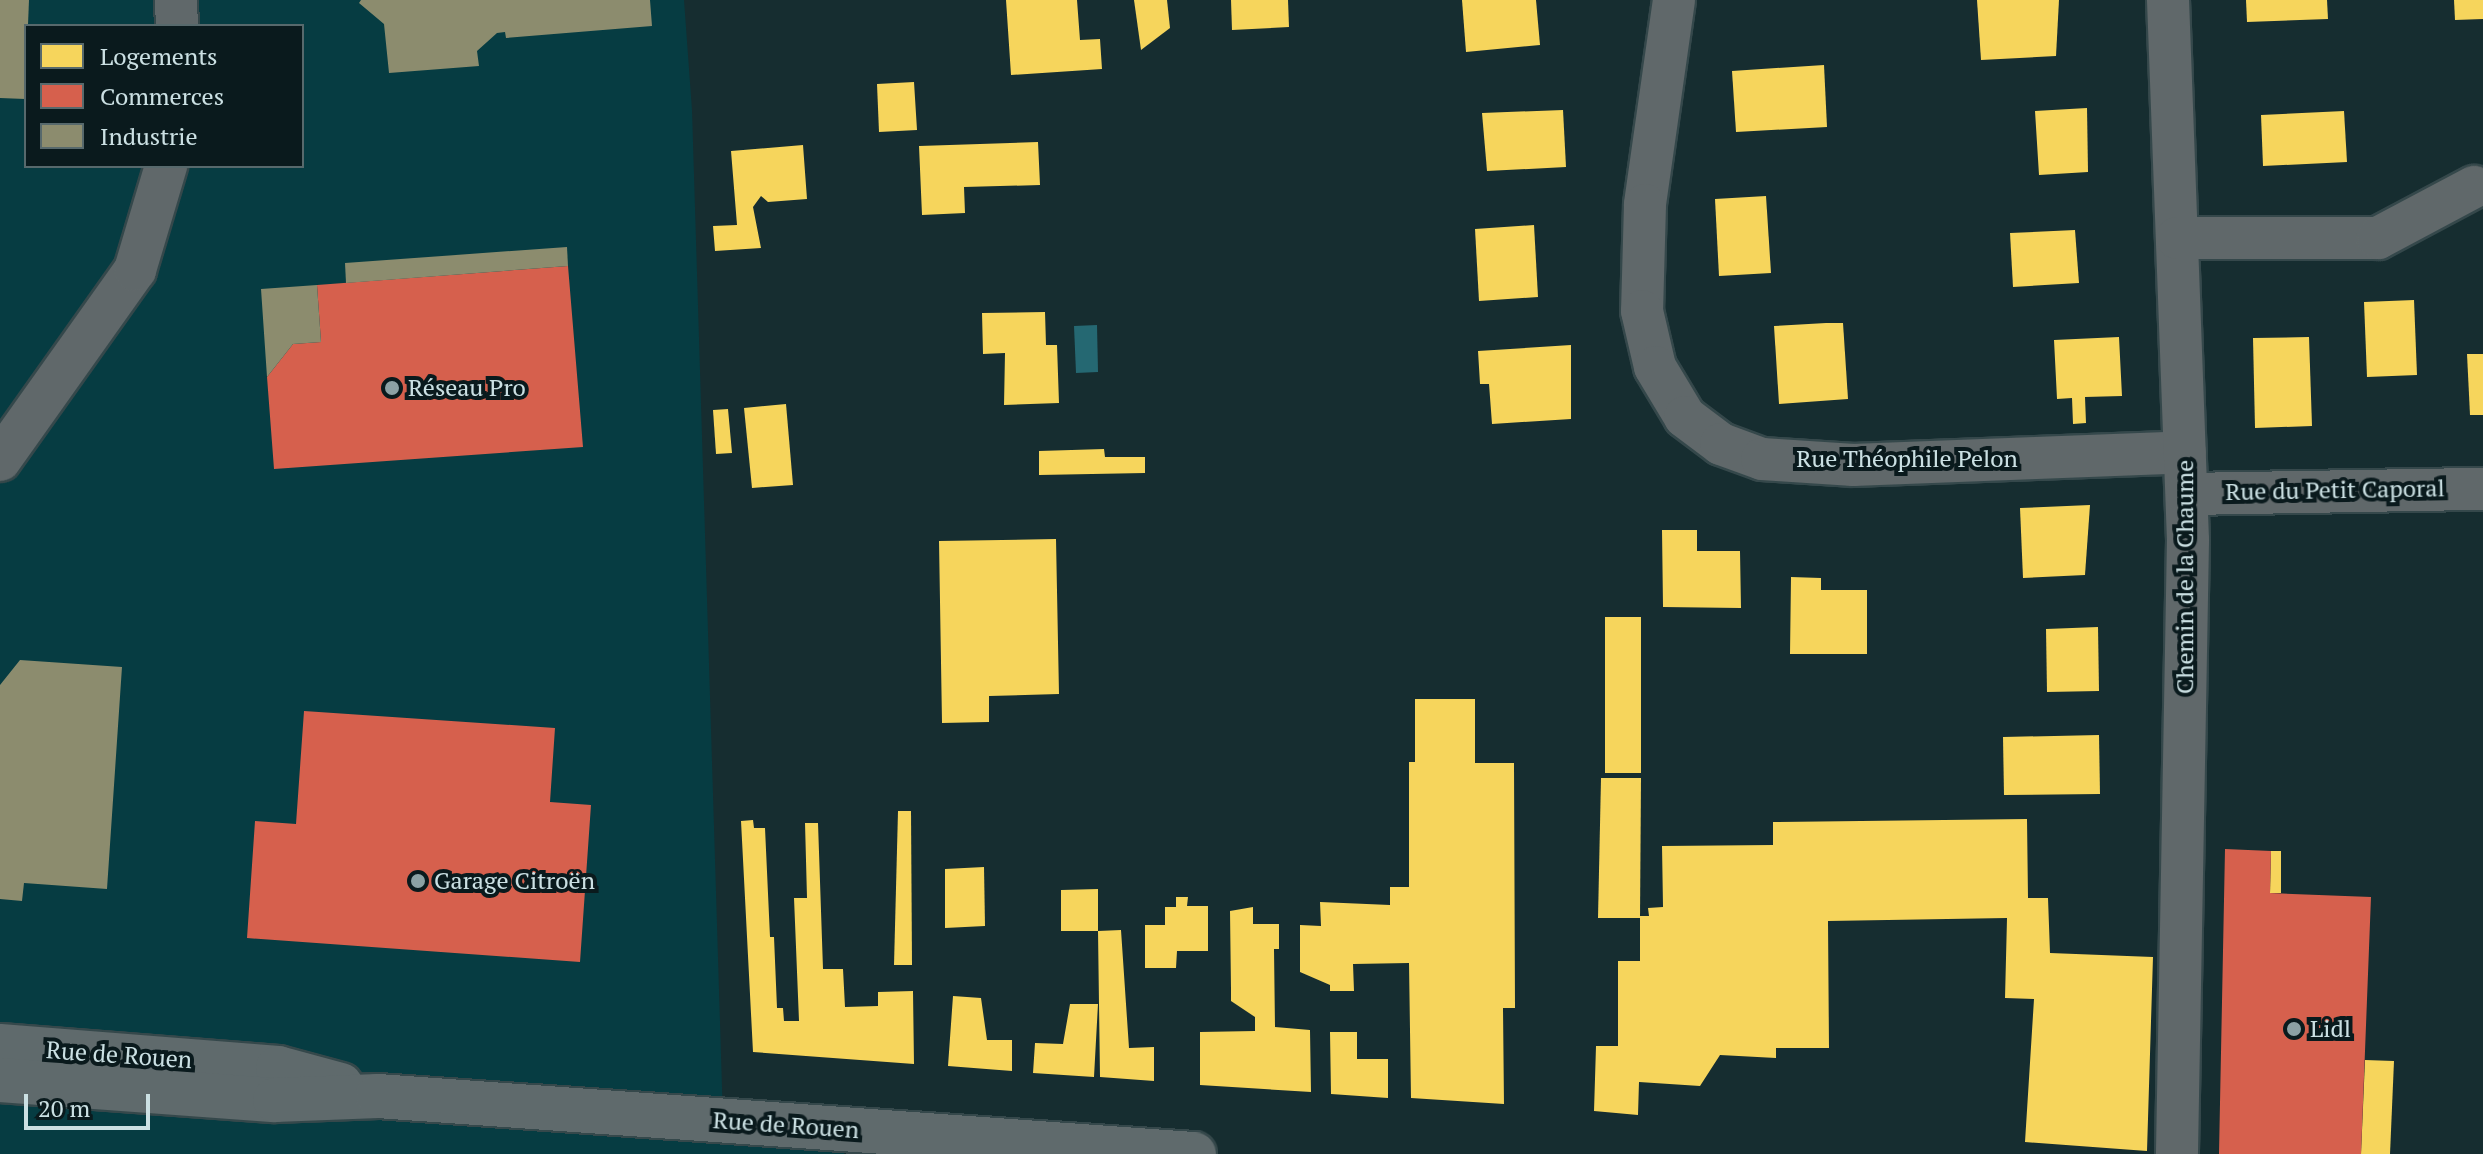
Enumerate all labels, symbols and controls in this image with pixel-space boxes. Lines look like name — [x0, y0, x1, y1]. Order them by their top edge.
legend — [24, 24, 304, 168]
text: Logements — [100, 40, 217, 72]
text: Commerces — [100, 80, 224, 112]
text: Industrie — [100, 120, 198, 152]
place label: Réseau Pro — [408, 374, 526, 402]
marker: Réseau Pro — [383, 379, 401, 397]
street label: Rue Théophile Pelon — [1796, 445, 2018, 473]
street label: Chemin de la Chaume — [2171, 460, 2199, 694]
street label: Rue du Petit Caporal — [2225, 474, 2445, 506]
place label: Garage Citroën — [434, 867, 595, 895]
marker: Garage Citroën — [409, 872, 427, 890]
place label: Lidl — [2310, 1015, 2351, 1043]
marker: Lidl — [2285, 1020, 2303, 1038]
street label: Rue de Rouen — [45, 1036, 193, 1074]
scale bar — [28, 1078, 154, 1128]
text: 20 m — [38, 1092, 90, 1124]
street label: Rue de Rouen — [712, 1106, 860, 1144]

